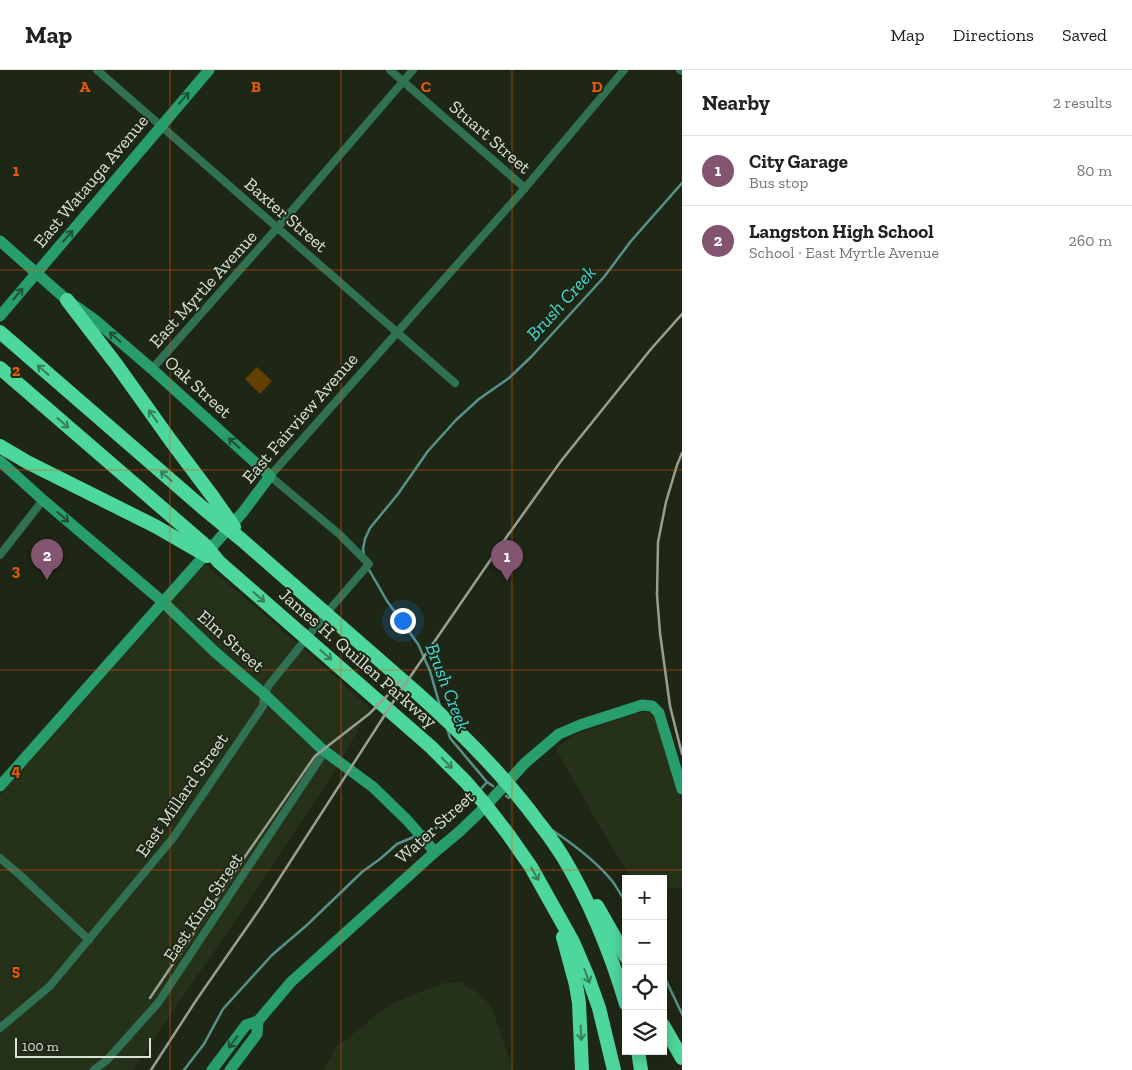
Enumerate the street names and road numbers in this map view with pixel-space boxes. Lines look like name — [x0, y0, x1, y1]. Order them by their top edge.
street label: Stuart Street — [445, 96, 535, 179]
street label: East Watauga Avenue — [29, 110, 153, 252]
street label: Baxter Street — [240, 173, 332, 257]
street label: East Myrtle Avenue — [144, 226, 262, 352]
street label: East Fairview Avenue — [237, 348, 363, 488]
street label: Oak Street — [160, 351, 236, 423]
street label: James H. Quillen Parkway — [275, 584, 442, 733]
street label: Elm Street — [193, 605, 269, 677]
street label: East Millard Street — [131, 729, 233, 861]
street label: Water Street — [391, 786, 479, 868]
street label: East King Street — [159, 848, 248, 965]

